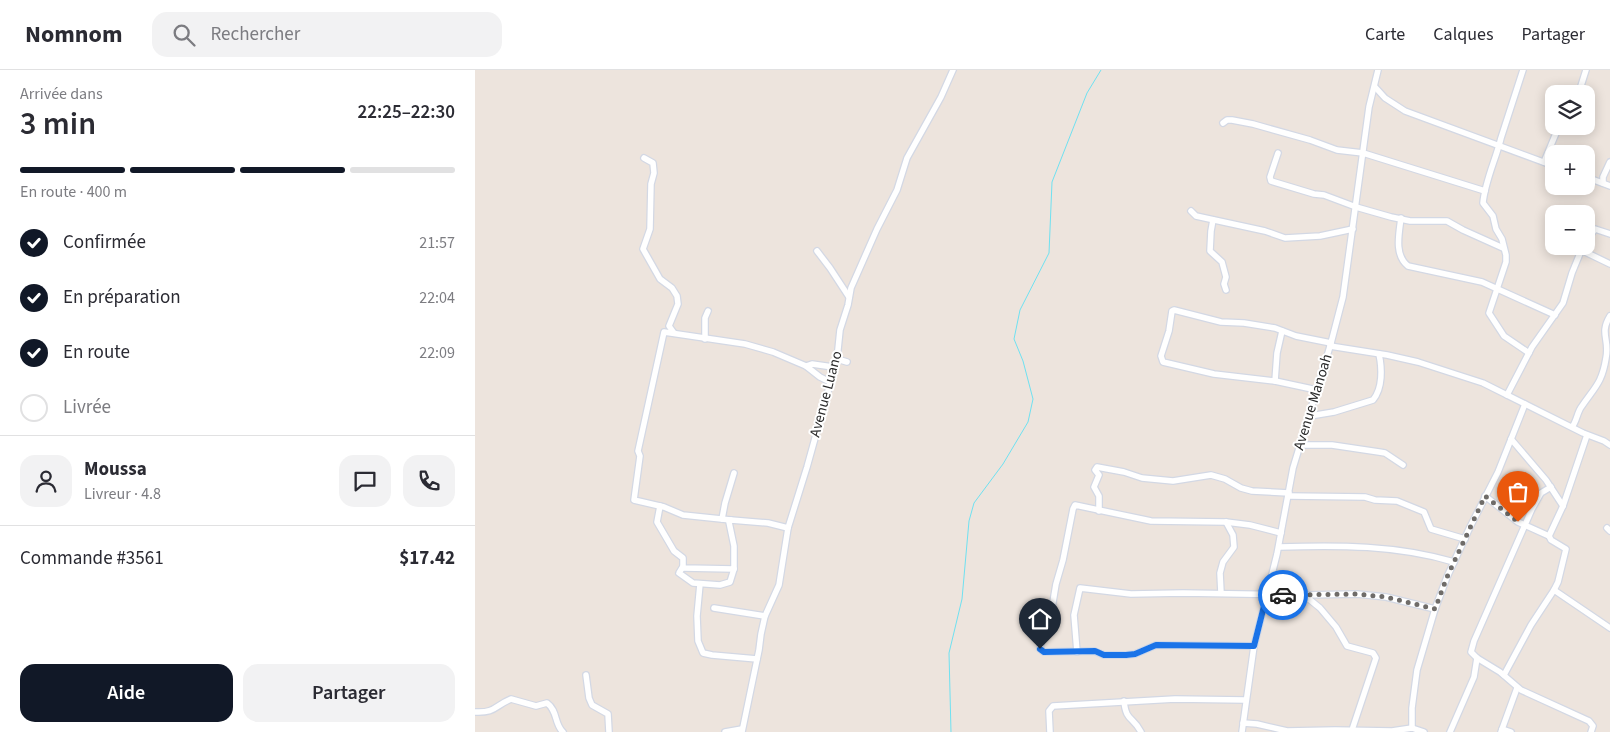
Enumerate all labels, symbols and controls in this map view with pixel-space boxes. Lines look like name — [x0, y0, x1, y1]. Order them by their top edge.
search box — [152, 12, 502, 57]
text: Nomnom — [25, 17, 122, 52]
icon: search — [170, 21, 198, 49]
text: Rechercher — [210, 21, 300, 48]
text: Carte — [1365, 22, 1405, 47]
text: Calques — [1433, 22, 1493, 47]
text: Partager — [1521, 22, 1585, 47]
text: Arrivée dans — [20, 83, 103, 105]
map controls — [1545, 85, 1595, 255]
button: layers — [1545, 85, 1595, 135]
text: 22:25–22:30 — [357, 99, 455, 126]
text: 3 min — [20, 101, 96, 147]
button: + — [1545, 145, 1595, 195]
text: En route · 400 m — [20, 181, 127, 203]
button: − — [1545, 205, 1595, 255]
icon: check — [20, 229, 48, 257]
text: Confirmée — [63, 229, 146, 256]
text: 21:57 — [419, 232, 455, 254]
icon: check — [20, 284, 48, 312]
text: En préparation — [63, 284, 181, 311]
text: 22:04 — [419, 287, 455, 309]
icon: check — [20, 339, 48, 367]
text: En route — [63, 339, 130, 366]
text: 22:09 — [419, 342, 455, 364]
street label: Avenue Luano — [804, 349, 848, 439]
street label: Avenue Manoah — [1288, 351, 1338, 453]
text: Livrée — [63, 394, 111, 421]
button: person — [20, 455, 72, 507]
button: chat — [339, 455, 391, 507]
button: phone — [403, 455, 455, 507]
text: Moussa — [84, 456, 147, 483]
pin — [1497, 471, 1539, 522]
icon: bag — [1504, 478, 1532, 506]
text: Livreur · 4.8 — [84, 483, 161, 505]
text: Commande #3561 — [20, 545, 164, 572]
text: $17.42 — [399, 545, 455, 572]
courier — [1258, 570, 1308, 620]
icon: car — [1269, 581, 1297, 609]
pin — [1019, 598, 1061, 649]
icon: home — [1026, 605, 1054, 633]
button: Aide — [20, 664, 233, 722]
button: Partager — [243, 664, 455, 722]

